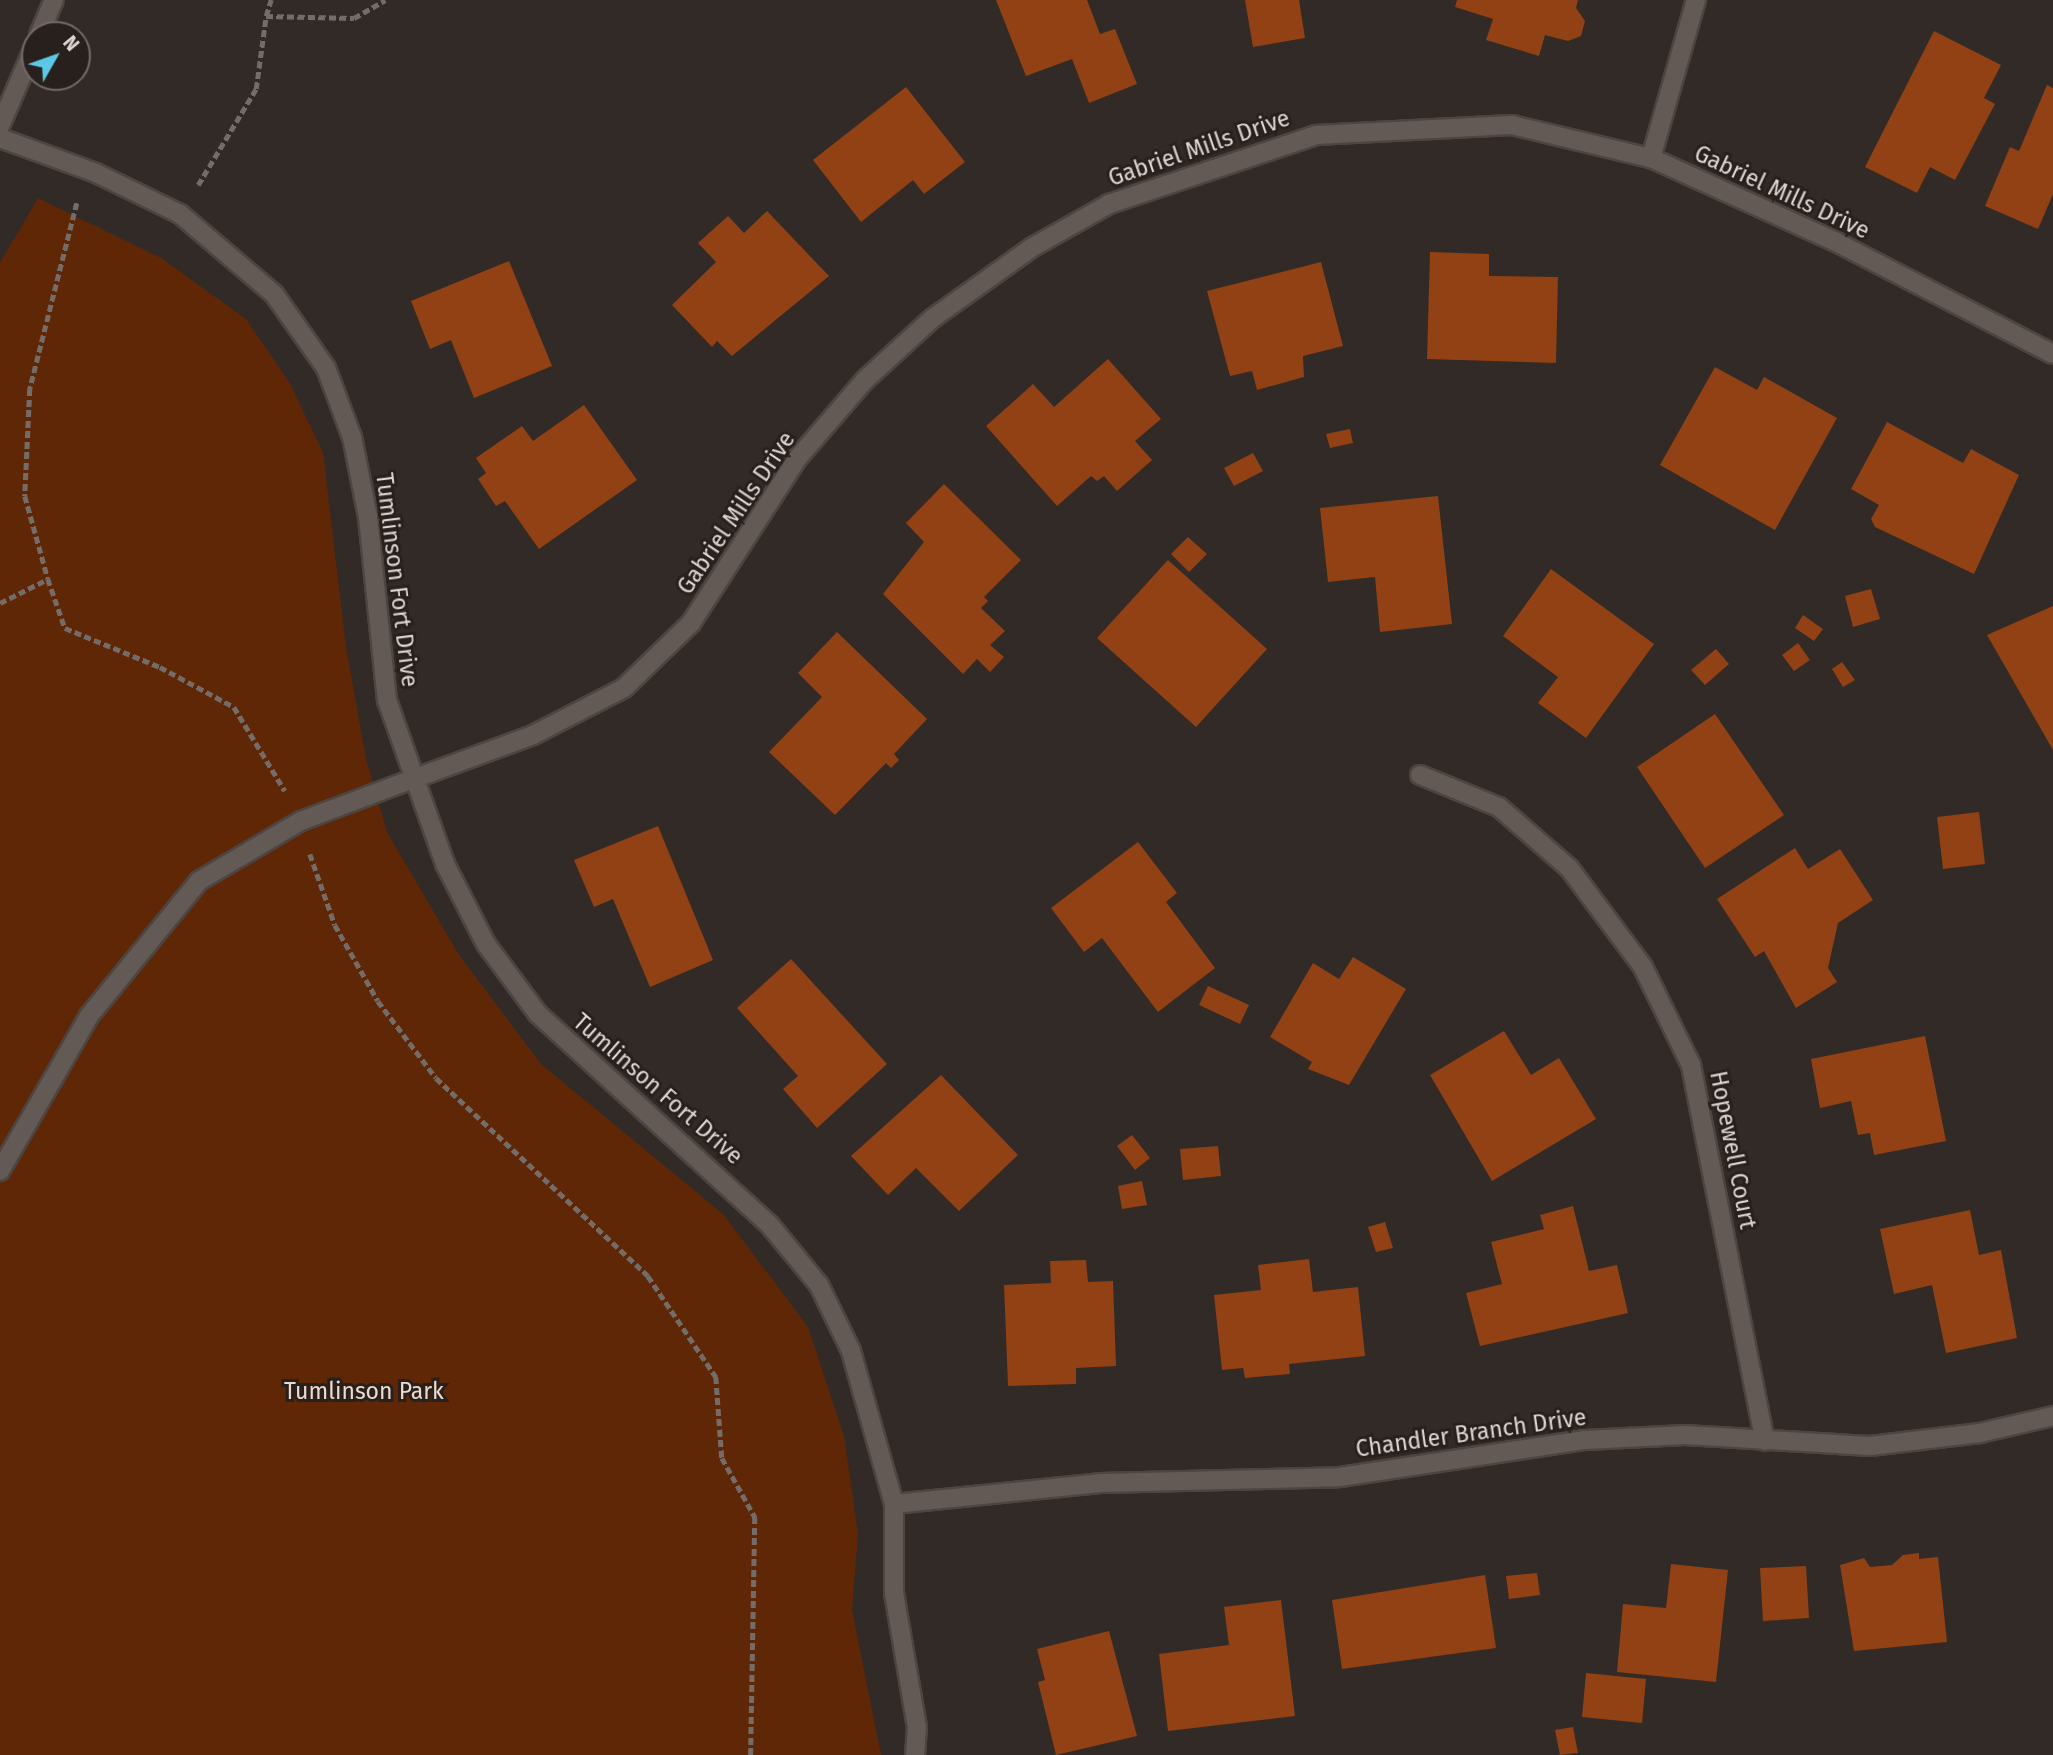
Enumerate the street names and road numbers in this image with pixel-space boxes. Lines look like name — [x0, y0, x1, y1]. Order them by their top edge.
street label: Gabriel Mills Drive — [1105, 104, 1293, 192]
street label: Gabriel Mills Drive — [1690, 139, 1874, 245]
street label: Gabriel Mills Drive — [671, 427, 801, 599]
street label: Tumlinson Fort Drive — [370, 471, 424, 689]
street label: Tumlinson Fort Drive — [568, 1008, 748, 1170]
street label: Hopewell Court — [1704, 1069, 1762, 1231]
street label: Chandler Branch Drive — [1354, 1403, 1588, 1463]

